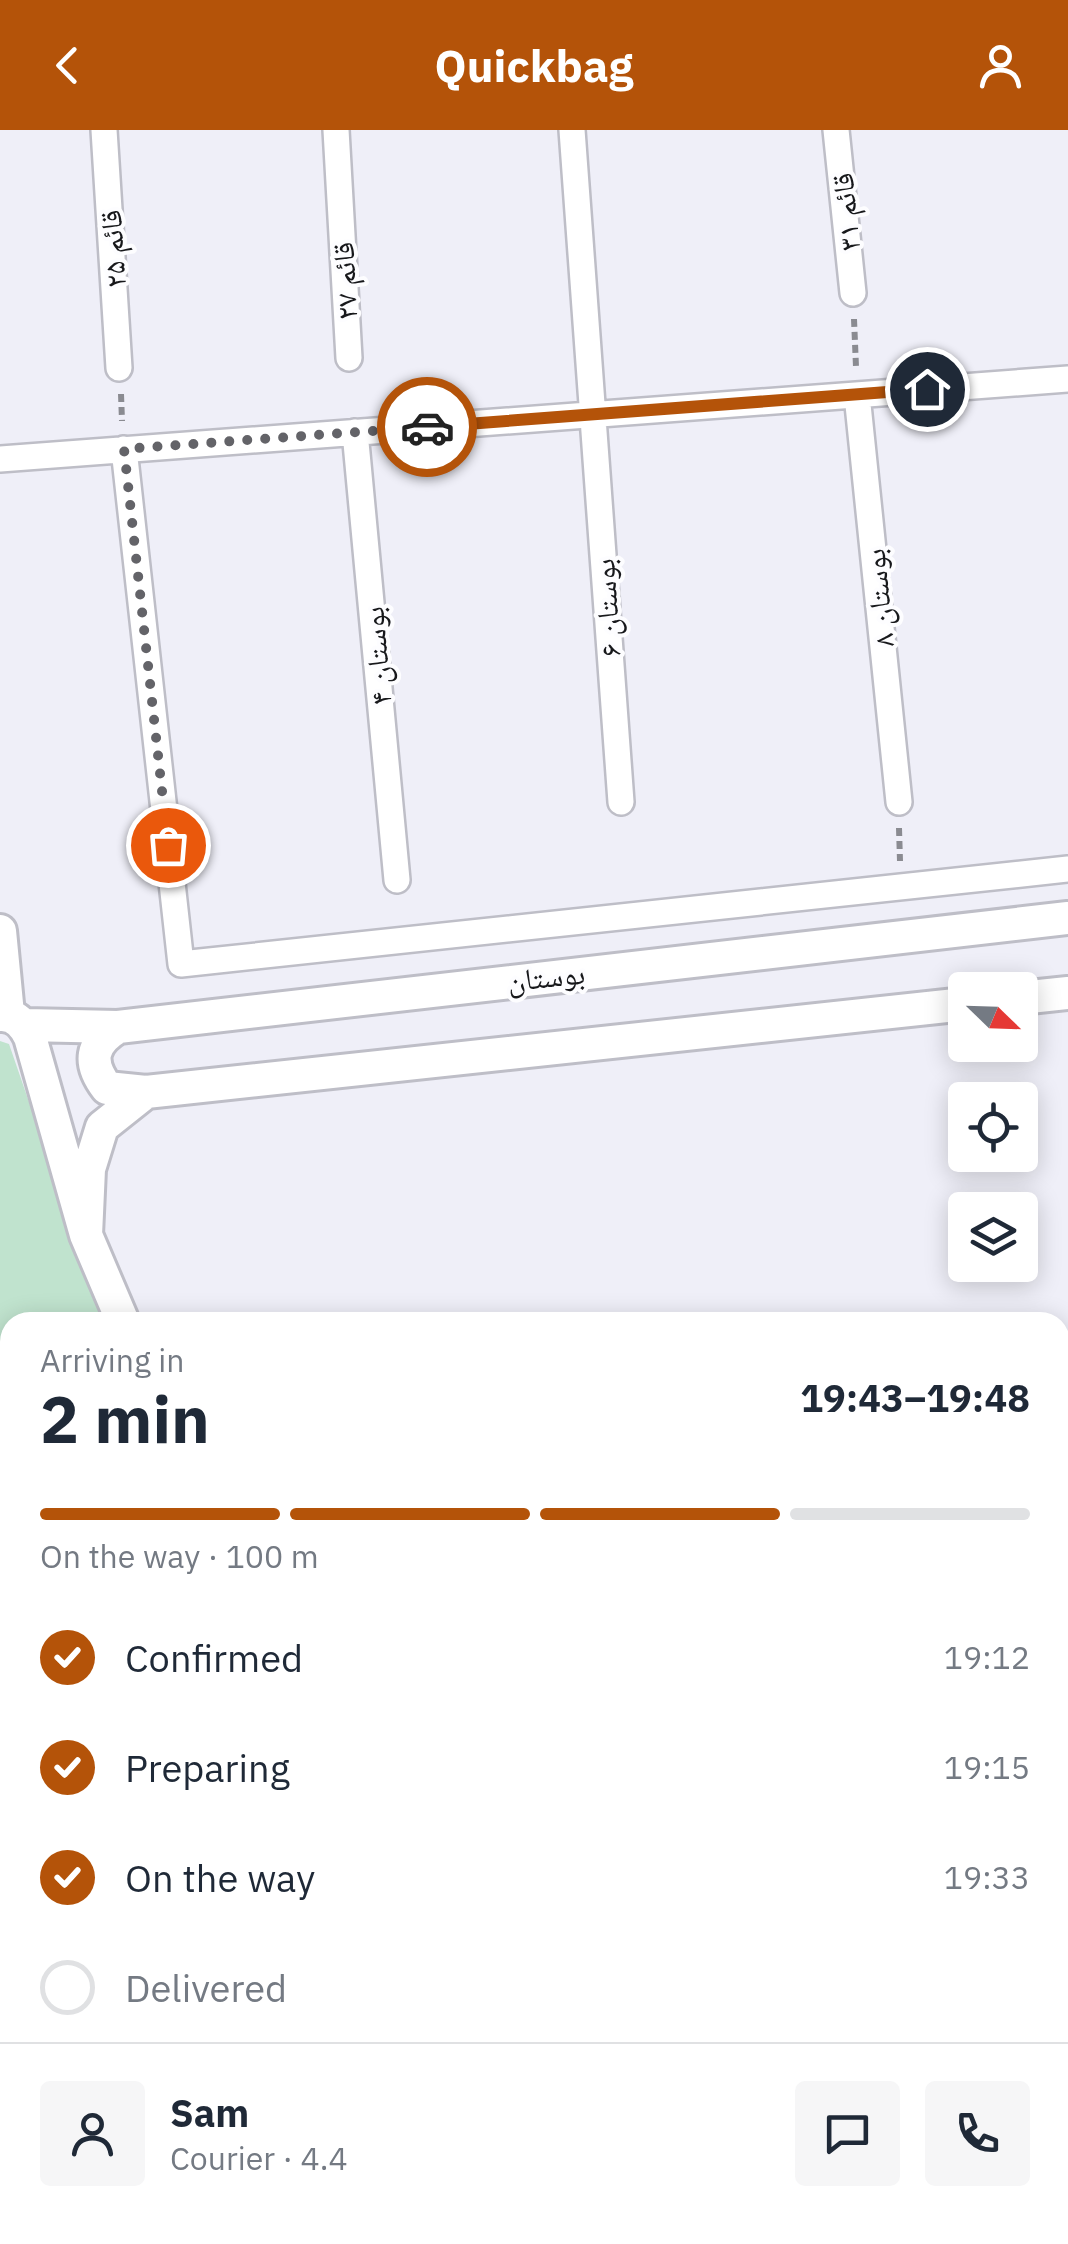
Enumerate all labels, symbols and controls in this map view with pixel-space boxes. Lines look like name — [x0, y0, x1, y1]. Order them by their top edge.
text: Quickbag — [435, 36, 633, 94]
icon: back — [40, 38, 95, 93]
icon: person — [973, 38, 1028, 93]
street label: قائم ۳۱ — [822, 171, 870, 253]
street label: قائم ۲۵ — [90, 208, 136, 289]
street label: قائم ۲۷ — [322, 241, 368, 321]
pin — [885, 347, 970, 432]
icon: home — [900, 362, 955, 417]
courier — [377, 377, 477, 477]
icon: car — [400, 400, 455, 455]
street label: بوستان ۸ — [853, 547, 903, 649]
street label: بوستان ۶ — [583, 557, 629, 659]
street label: بوستان ۴ — [352, 605, 400, 707]
pin — [126, 803, 211, 888]
icon: bag — [141, 818, 196, 873]
street label: بوستان — [505, 953, 587, 999]
north arrow — [948, 972, 1038, 1062]
map controls — [948, 972, 1038, 1282]
button: locate — [948, 1082, 1038, 1172]
button: layers — [948, 1192, 1038, 1282]
text: Arriving in — [40, 1339, 185, 1381]
text: 19:43–19:48 — [800, 1373, 1030, 1422]
text: 2 min — [40, 1376, 210, 1461]
text: On the way · 100 m — [40, 1535, 319, 1577]
icon: check — [40, 1630, 95, 1685]
text: Confirmed — [125, 1633, 303, 1682]
text: 19:12 — [944, 1636, 1030, 1678]
icon: check — [40, 1740, 95, 1795]
text: Preparing — [125, 1743, 290, 1792]
text: 19:15 — [944, 1746, 1030, 1788]
icon: check — [40, 1850, 95, 1905]
text: On the way — [125, 1853, 315, 1902]
text: 19:33 — [944, 1856, 1030, 1898]
text: Delivered — [125, 1963, 287, 2012]
button: person — [40, 2081, 145, 2186]
button: chat — [795, 2081, 900, 2186]
button: phone — [925, 2081, 1030, 2186]
text: Sam — [170, 2088, 249, 2137]
text: Courier · 4.4 — [170, 2137, 348, 2179]

